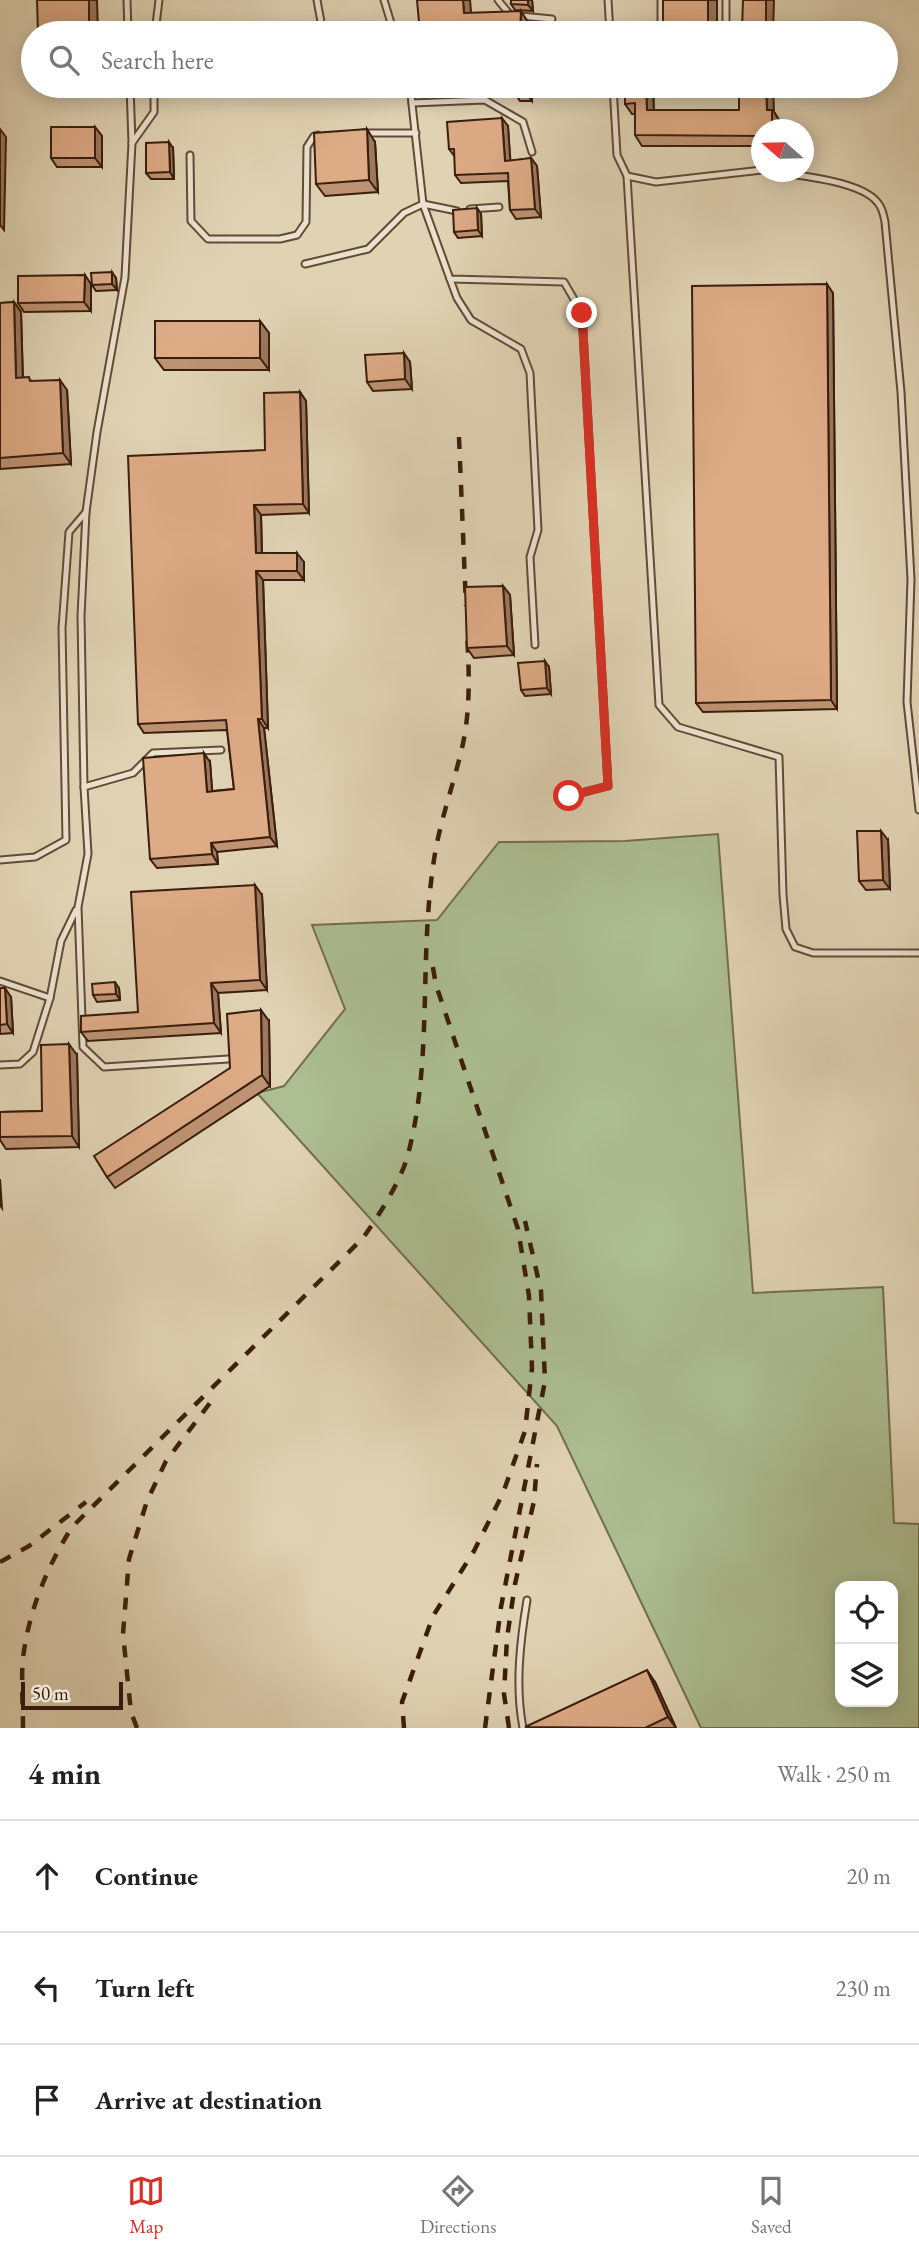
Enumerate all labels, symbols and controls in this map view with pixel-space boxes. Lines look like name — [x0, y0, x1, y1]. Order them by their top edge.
search box — [21, 21, 898, 98]
icon: search — [45, 41, 83, 79]
text: Search here — [101, 43, 214, 77]
north arrow — [751, 119, 814, 182]
route end — [566, 297, 597, 328]
route start — [553, 780, 584, 811]
map controls — [835, 1581, 898, 1707]
button: locate — [835, 1581, 898, 1644]
button: layers — [835, 1644, 898, 1707]
scale bar — [21, 1679, 122, 1711]
text: 50 m — [32, 1681, 69, 1706]
text: 4 min — [28, 1754, 101, 1793]
text: Walk · 250 m — [777, 1759, 891, 1789]
icon: ahead — [28, 1857, 66, 1895]
text: Continue — [95, 1859, 198, 1893]
text: 20 m — [846, 1861, 891, 1891]
icon: left — [28, 1969, 66, 2007]
text: Turn left — [95, 1971, 194, 2005]
text: 230 m — [835, 1973, 891, 2003]
icon: arrive — [28, 2081, 66, 2119]
text: Arrive at destination — [95, 2083, 322, 2117]
tab: Map — [127, 2172, 165, 2239]
tab: Directions — [420, 2172, 496, 2239]
tab: Saved — [751, 2172, 792, 2239]

